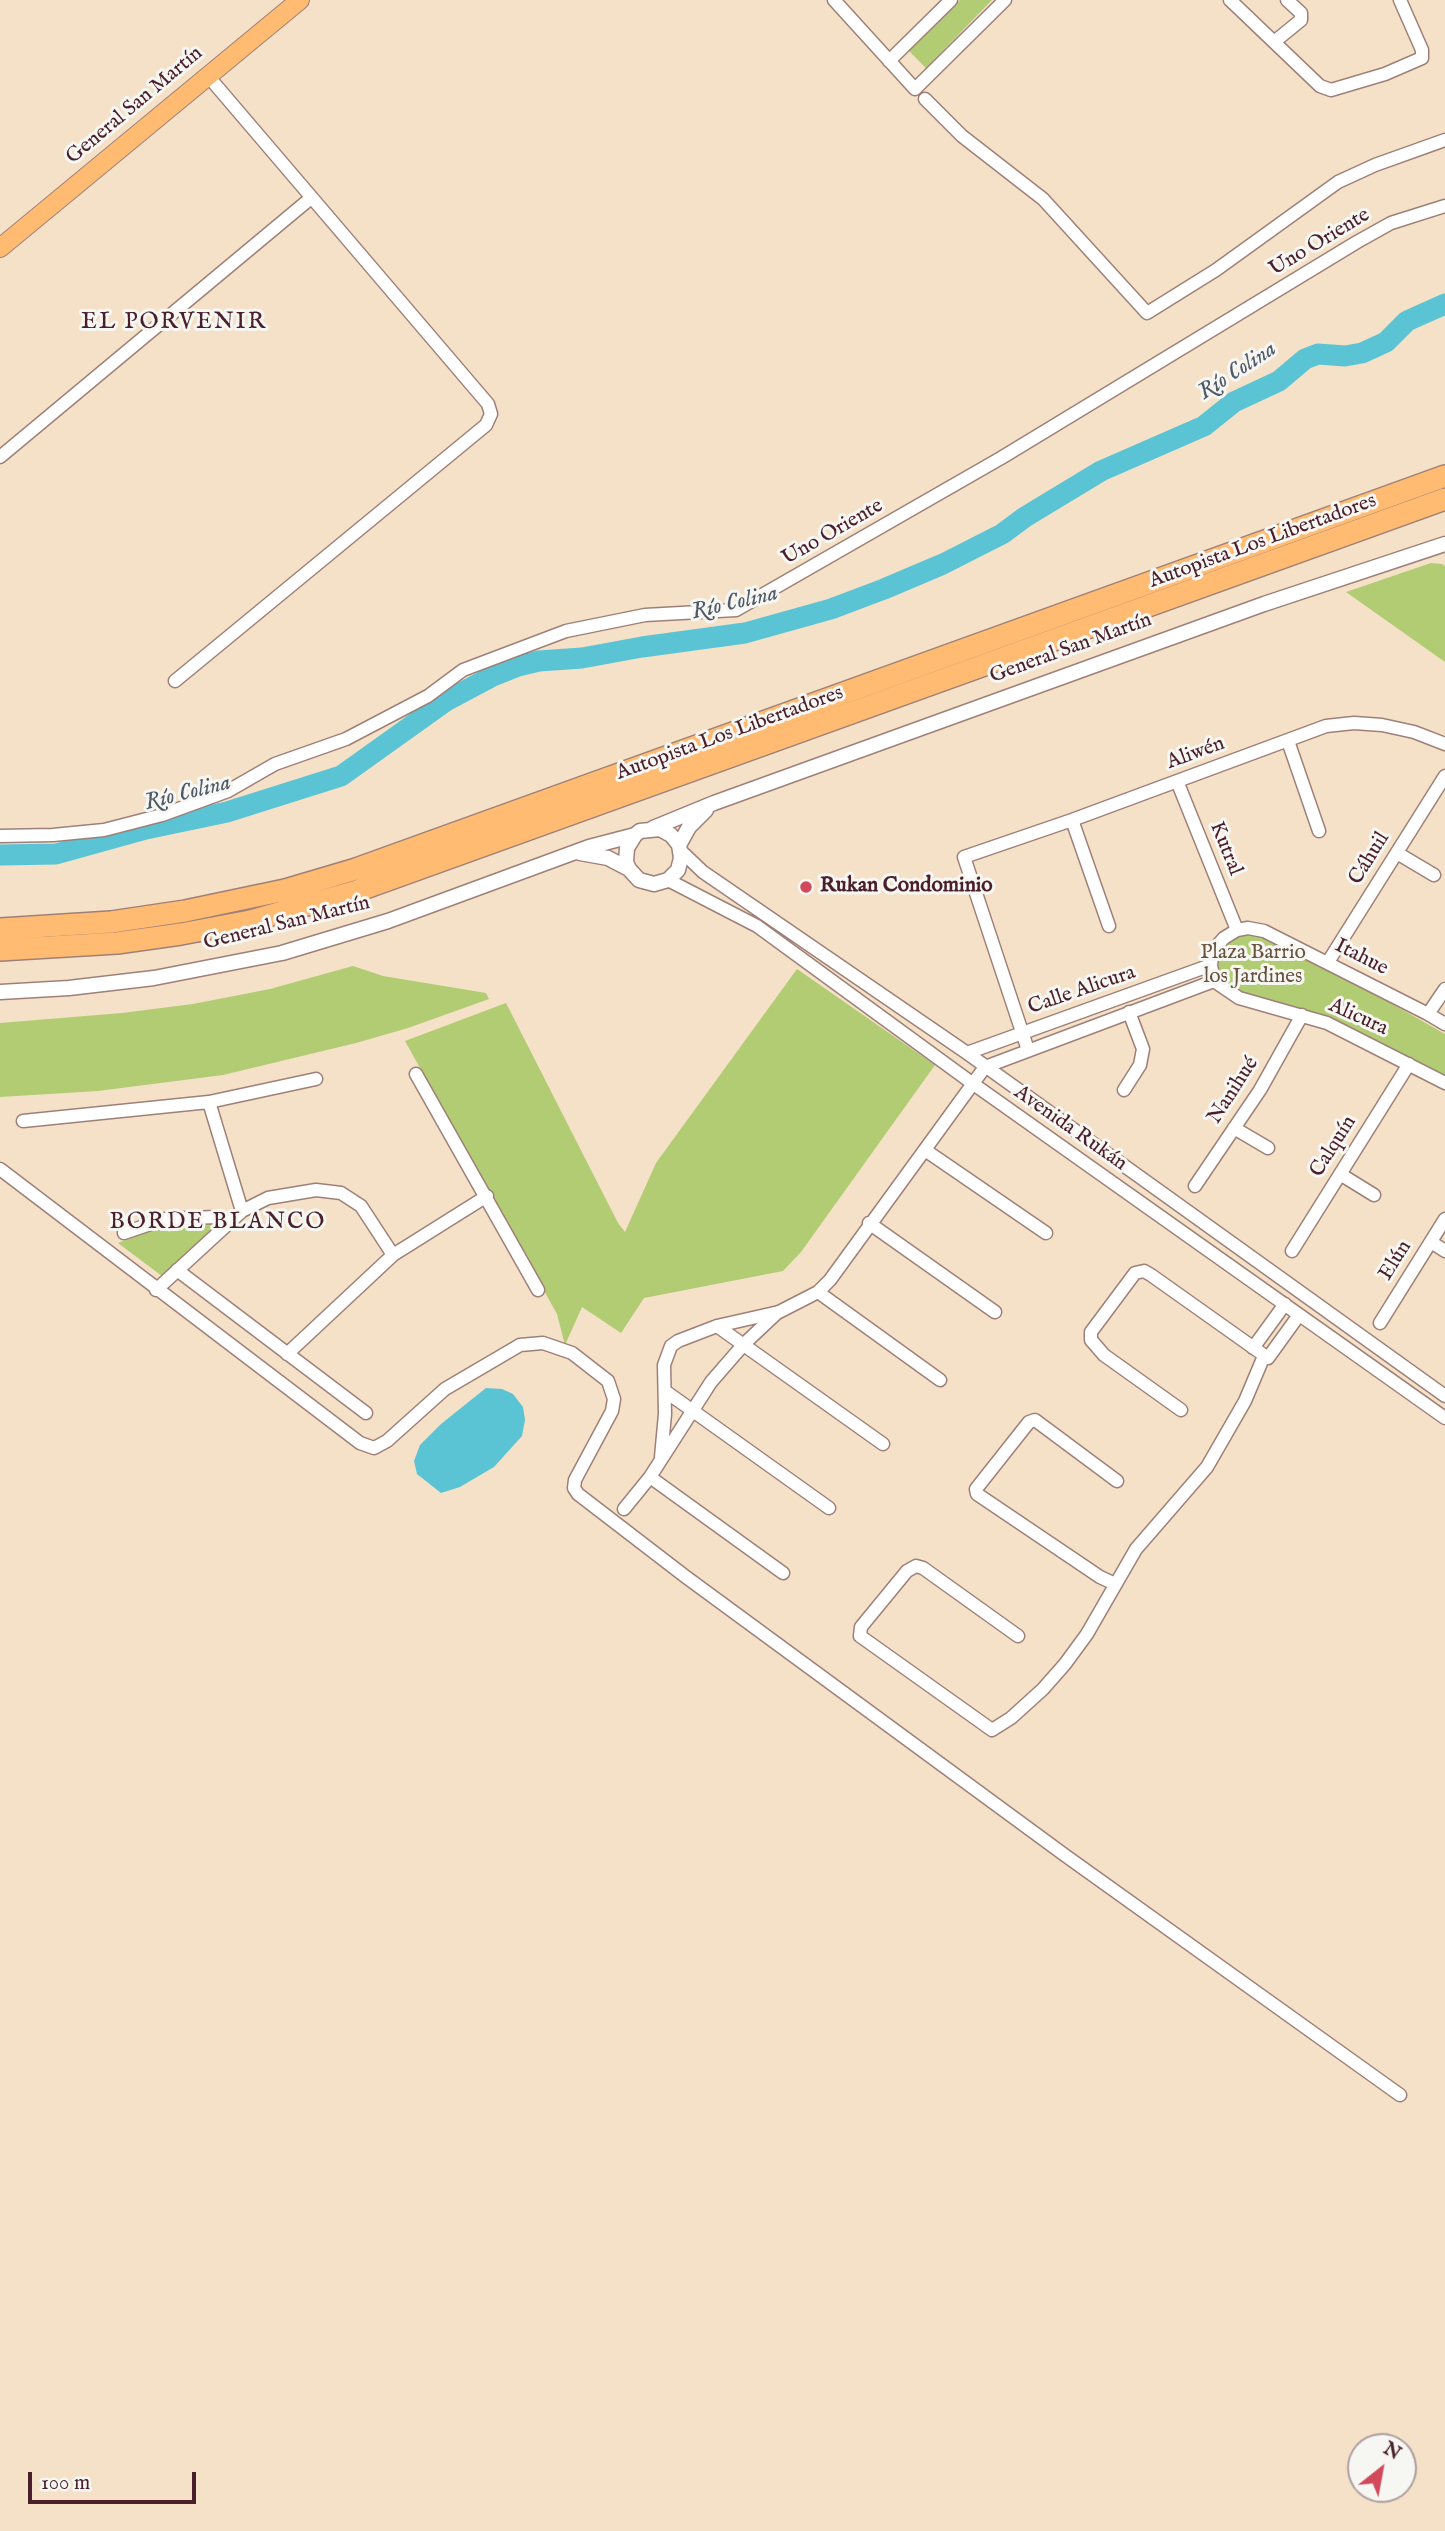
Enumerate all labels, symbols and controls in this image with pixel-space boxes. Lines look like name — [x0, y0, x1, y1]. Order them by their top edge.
street label: General San Martín — [62, 42, 208, 170]
street label: Uno Oriente — [1265, 203, 1375, 283]
district label: EL PORVENIR — [82, 309, 266, 337]
water label: Río Colina — [1194, 337, 1282, 407]
street label: Autopista Los Libertadores — [1146, 489, 1380, 595]
street label: Uno Oriente — [778, 494, 888, 572]
water label: Río Colina — [689, 581, 781, 627]
street label: General San Martín — [987, 608, 1155, 690]
street label: Autopista Los Libertadores — [613, 681, 847, 787]
street label: Aliwén — [1164, 732, 1228, 776]
water label: Río Colina — [142, 770, 234, 818]
street label: Kutral — [1203, 818, 1247, 880]
street label: Cáhuil — [1344, 828, 1396, 890]
place label: Rukan Condominio — [820, 874, 993, 900]
marker: Rukan Condominio — [798, 879, 814, 895]
street label: General San Martín — [201, 891, 373, 957]
street label: Itahue — [1330, 934, 1392, 982]
park label: Plaza Barrio los Jardines — [1200, 941, 1306, 991]
street label: Calle Alicura — [1025, 961, 1139, 1021]
street label: Alicura — [1324, 994, 1392, 1042]
street label: Nanihué — [1203, 1053, 1265, 1129]
street label: Avenida Rukán — [1009, 1081, 1131, 1177]
street label: Calquín — [1305, 1112, 1363, 1182]
district label: BORDE BLANCO — [111, 1209, 325, 1237]
street label: Elún — [1374, 1236, 1418, 1286]
north arrow — [1347, 2433, 1417, 2503]
text: N — [1379, 2437, 1405, 2466]
scale bar — [32, 2458, 200, 2502]
text: 100 m — [41, 2470, 90, 2497]

